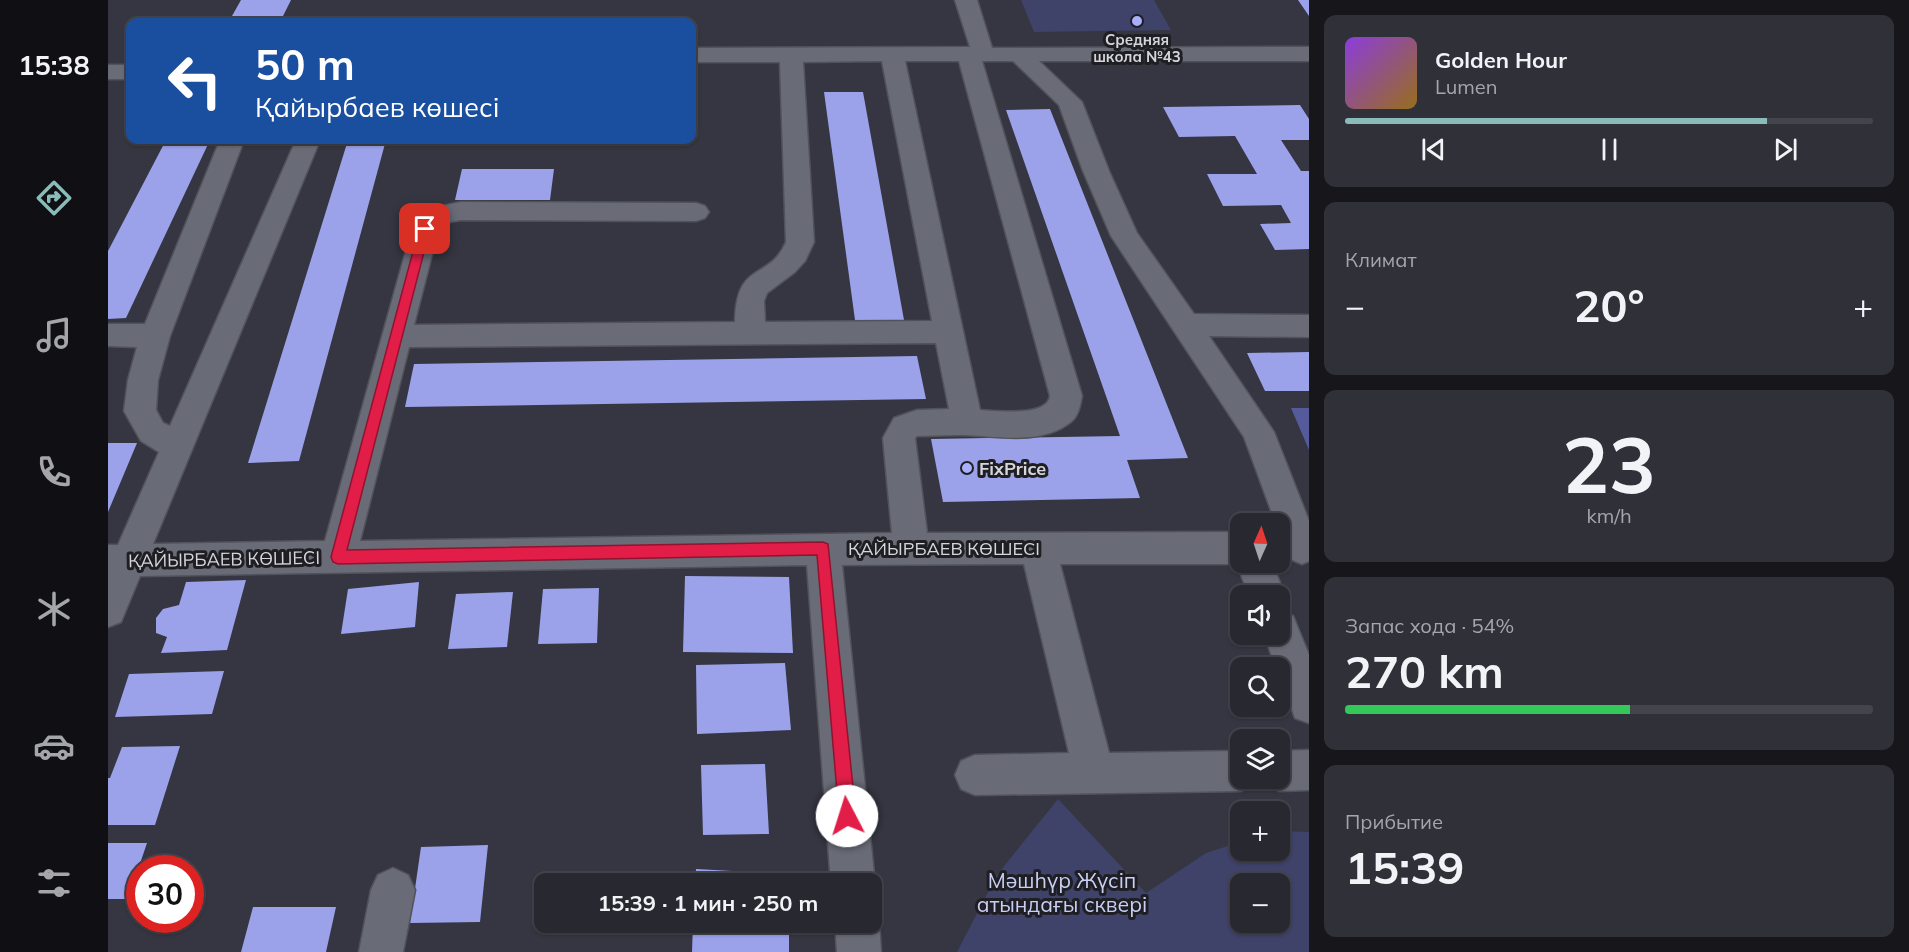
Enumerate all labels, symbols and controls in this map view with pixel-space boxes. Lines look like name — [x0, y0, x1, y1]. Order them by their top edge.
marker: Средняя школа №43 — [1130, 14, 1144, 28]
place label: Средняя школа №43 — [1093, 30, 1181, 66]
text: 50 m — [255, 38, 355, 91]
icon: left — [156, 42, 234, 120]
text: Golden Hour — [1435, 46, 1567, 74]
text: 15:38 — [18, 48, 90, 82]
text: Lumen — [1435, 74, 1497, 99]
text: Қайырбаев көшесі — [255, 90, 499, 124]
icon: previous — [1417, 133, 1450, 166]
icon: pause — [1593, 133, 1626, 166]
icon: next — [1769, 133, 1802, 166]
icon: directions — [33, 177, 75, 219]
pin — [399, 203, 450, 254]
icon: arrive — [408, 212, 441, 245]
text: Климат — [1345, 247, 1417, 272]
text: 20° — [1573, 277, 1645, 333]
text: − — [1345, 285, 1365, 326]
text: + — [1853, 285, 1873, 326]
icon: music — [33, 314, 75, 356]
text: 23 — [1562, 415, 1656, 513]
icon: phone — [33, 451, 75, 493]
place label: FixPrice — [979, 457, 1046, 480]
marker: FixPrice — [960, 461, 974, 475]
text: km/h — [1586, 503, 1632, 528]
north arrow — [1230, 513, 1290, 573]
map controls — [1230, 513, 1290, 933]
street label: ҚАЙЫРБАЕВ КӨШЕСІ — [848, 537, 1040, 560]
street label: ҚАЙЫРБАЕВ КӨШЕСІ — [128, 546, 320, 572]
button: sound — [1230, 585, 1290, 645]
icon: climate — [33, 588, 75, 630]
text: Запас хода · 54% — [1345, 613, 1514, 638]
text: 270 km — [1345, 643, 1504, 699]
button: search — [1230, 657, 1290, 717]
icon: car — [33, 725, 75, 767]
button: layers — [1230, 729, 1290, 789]
position arrow — [815, 784, 879, 848]
button: + — [1230, 801, 1290, 861]
text: Прибытие — [1345, 809, 1443, 834]
text: 15:39 — [1345, 839, 1464, 895]
speed limit sign: 30 — [126, 855, 204, 933]
icon: filters — [33, 862, 75, 904]
park label: Мәшһүр Жүсіп атындағы сквері — [977, 867, 1147, 917]
button: − — [1230, 873, 1290, 933]
text: 15:39 · 1 мин · 250 m — [598, 889, 818, 917]

